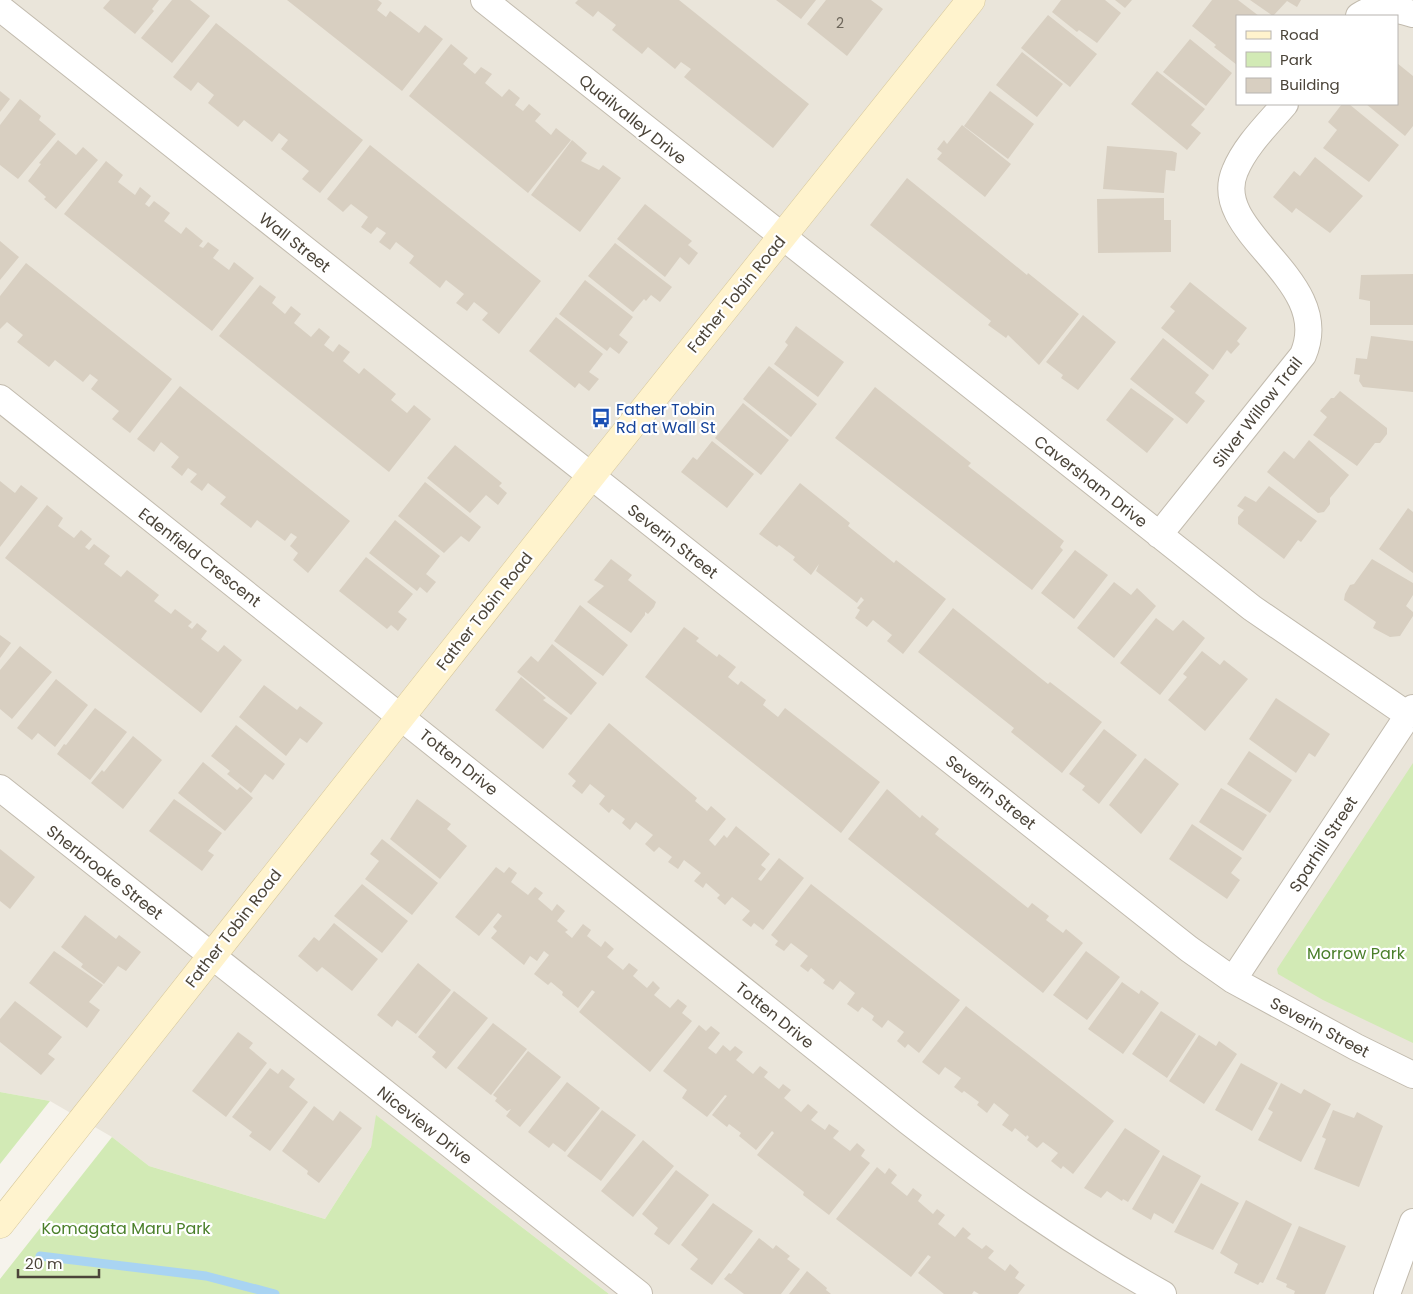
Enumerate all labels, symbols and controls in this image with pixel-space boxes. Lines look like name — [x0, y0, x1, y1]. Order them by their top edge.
house number: 2 — [836, 13, 844, 33]
legend — [1236, 15, 1398, 105]
text: Road — [1280, 24, 1319, 45]
text: Park — [1280, 49, 1312, 70]
street label: Quailvalley Drive — [574, 69, 691, 170]
text: Building — [1280, 74, 1340, 95]
street label: Wall Street — [254, 207, 336, 278]
street label: Father Tobin Road — [682, 231, 791, 358]
street label: Silver Willow Trail — [1207, 352, 1308, 472]
place label: Father Tobin Rd at Wall St — [616, 398, 716, 439]
bus stop icon: Father Tobin Rd at Wall St — [590, 407, 612, 429]
street label: Caversham Drive — [1029, 430, 1152, 533]
street label: Severin Street — [622, 499, 723, 584]
street label: Edenfield Crescent — [134, 502, 266, 613]
street label: Father Tobin Road — [431, 547, 538, 675]
street label: Totten Drive — [414, 724, 503, 801]
street label: Severin Street — [940, 750, 1041, 835]
street label: Sparhill Street — [1284, 792, 1363, 897]
street label: Sherbrooke Street — [42, 820, 168, 925]
street label: Father Tobin Road — [180, 864, 287, 992]
park label: Morrow Park — [1307, 942, 1406, 965]
street label: Totten Drive — [730, 977, 819, 1054]
street label: Severin Street — [1266, 992, 1374, 1063]
street label: Niceview Drive — [372, 1081, 477, 1170]
park label: Komagata Maru Park — [41, 1217, 211, 1240]
scale bar — [18, 1246, 99, 1278]
text: 20 m — [25, 1253, 63, 1274]

